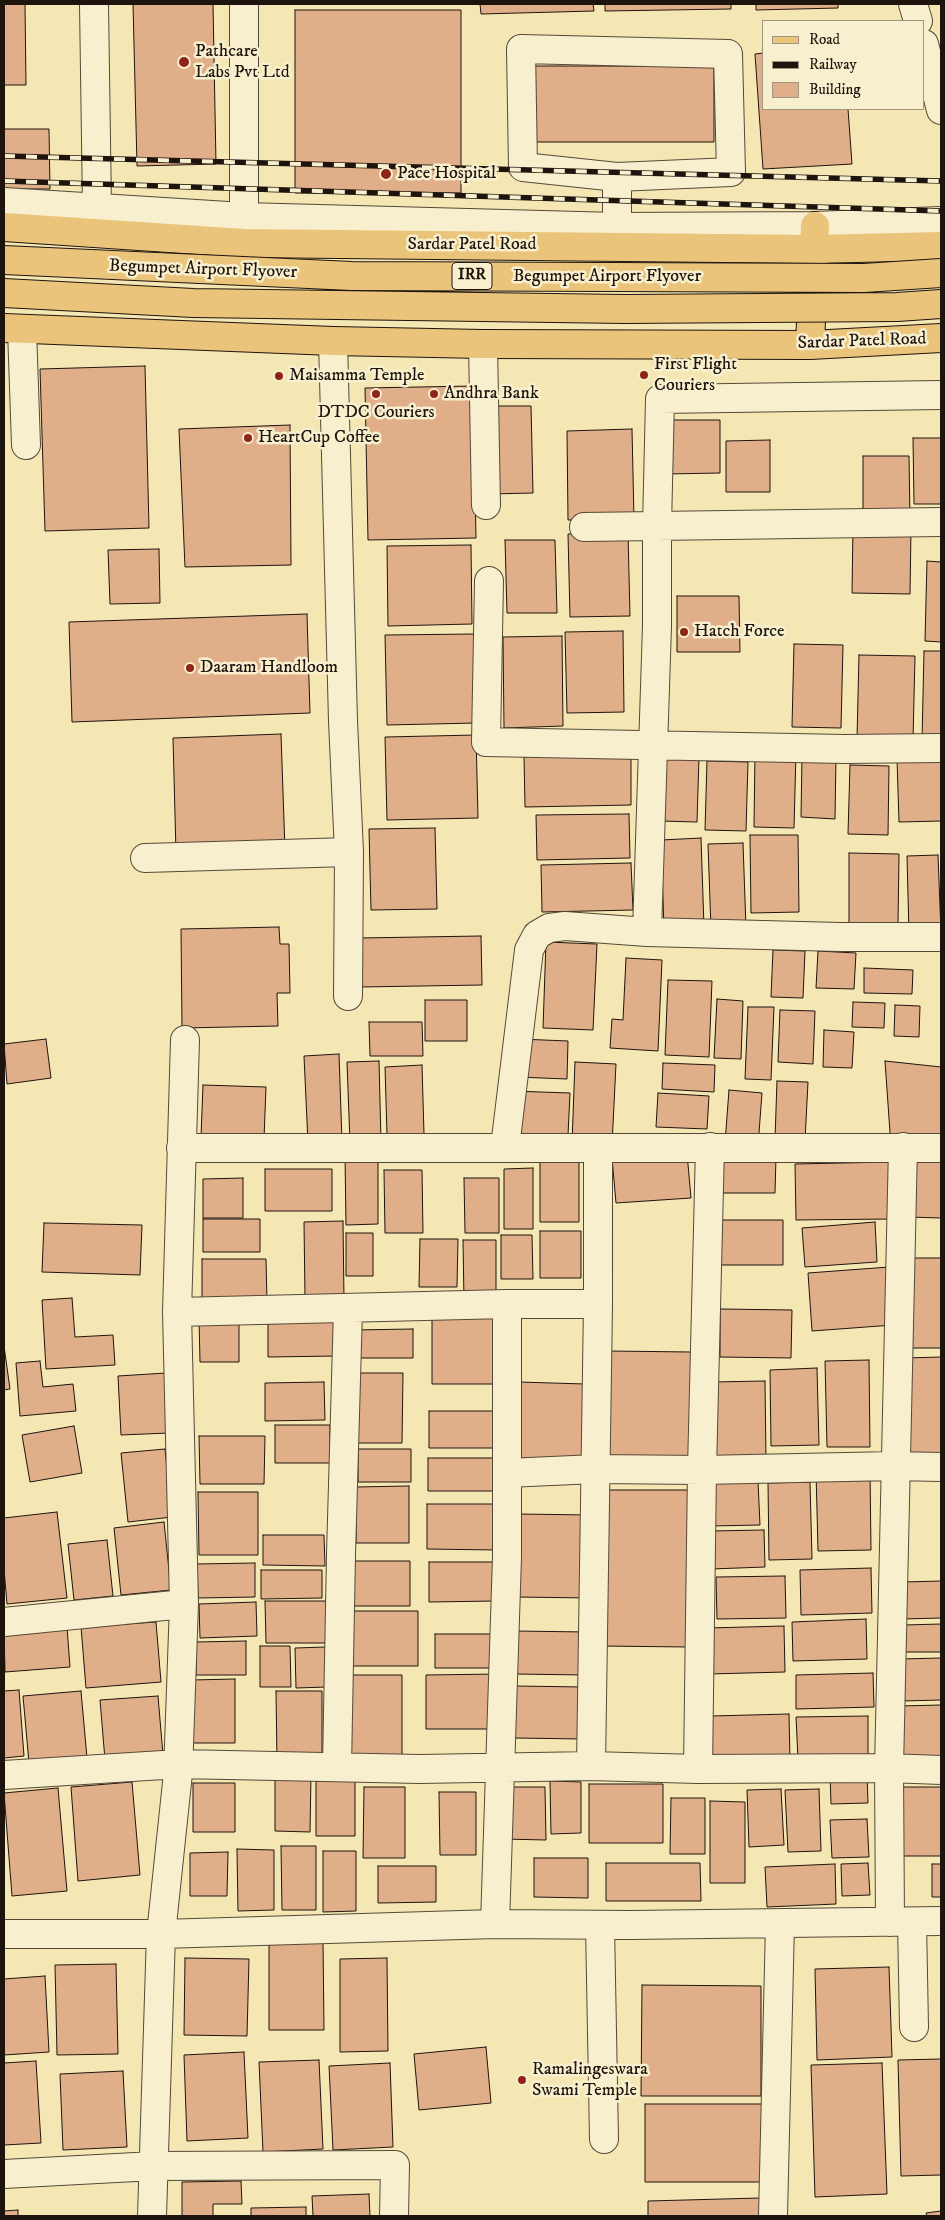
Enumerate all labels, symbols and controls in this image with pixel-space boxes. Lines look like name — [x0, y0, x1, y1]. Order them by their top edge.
legend — [762, 20, 925, 110]
text: Road — [809, 30, 840, 49]
place label: Pathcare Labs Pvt Ltd — [195, 41, 290, 84]
marker: Pathcare Labs Pvt Ltd — [177, 55, 191, 69]
text: Railway — [809, 55, 857, 74]
text: Building — [809, 80, 861, 99]
place label: Pace Hospital — [397, 163, 496, 185]
marker: Pace Hospital — [379, 167, 393, 181]
street label: Sardar Patel Road — [408, 234, 536, 256]
street label: Begumpet Airport Flyover — [109, 256, 297, 284]
road number: IRR — [452, 262, 492, 290]
street label: Begumpet Airport Flyover — [513, 266, 701, 288]
street label: Sardar Patel Road — [797, 329, 927, 355]
place label: First Flight Couriers — [654, 354, 737, 396]
place label: Maisamma Temple — [289, 365, 424, 387]
marker: First Flight Couriers — [638, 369, 650, 381]
marker: Maisamma Temple — [273, 370, 285, 382]
place label: Andhra Bank — [444, 383, 539, 405]
marker: DTDC Couriers — [370, 388, 382, 400]
marker: Andhra Bank — [428, 388, 440, 400]
place label: DTDC Couriers — [317, 402, 435, 424]
place label: HeartCup Coffee — [258, 427, 380, 449]
marker: HeartCup Coffee — [242, 432, 254, 444]
place label: Hatch Force — [694, 621, 785, 643]
marker: Hatch Force — [678, 626, 690, 638]
place label: Daaram Handloom — [200, 657, 338, 679]
marker: Daaram Handloom — [184, 662, 196, 674]
place label: Ramalingeswara Swami Temple — [532, 2059, 648, 2102]
marker: Ramalingeswara Swami Temple — [516, 2074, 528, 2086]

